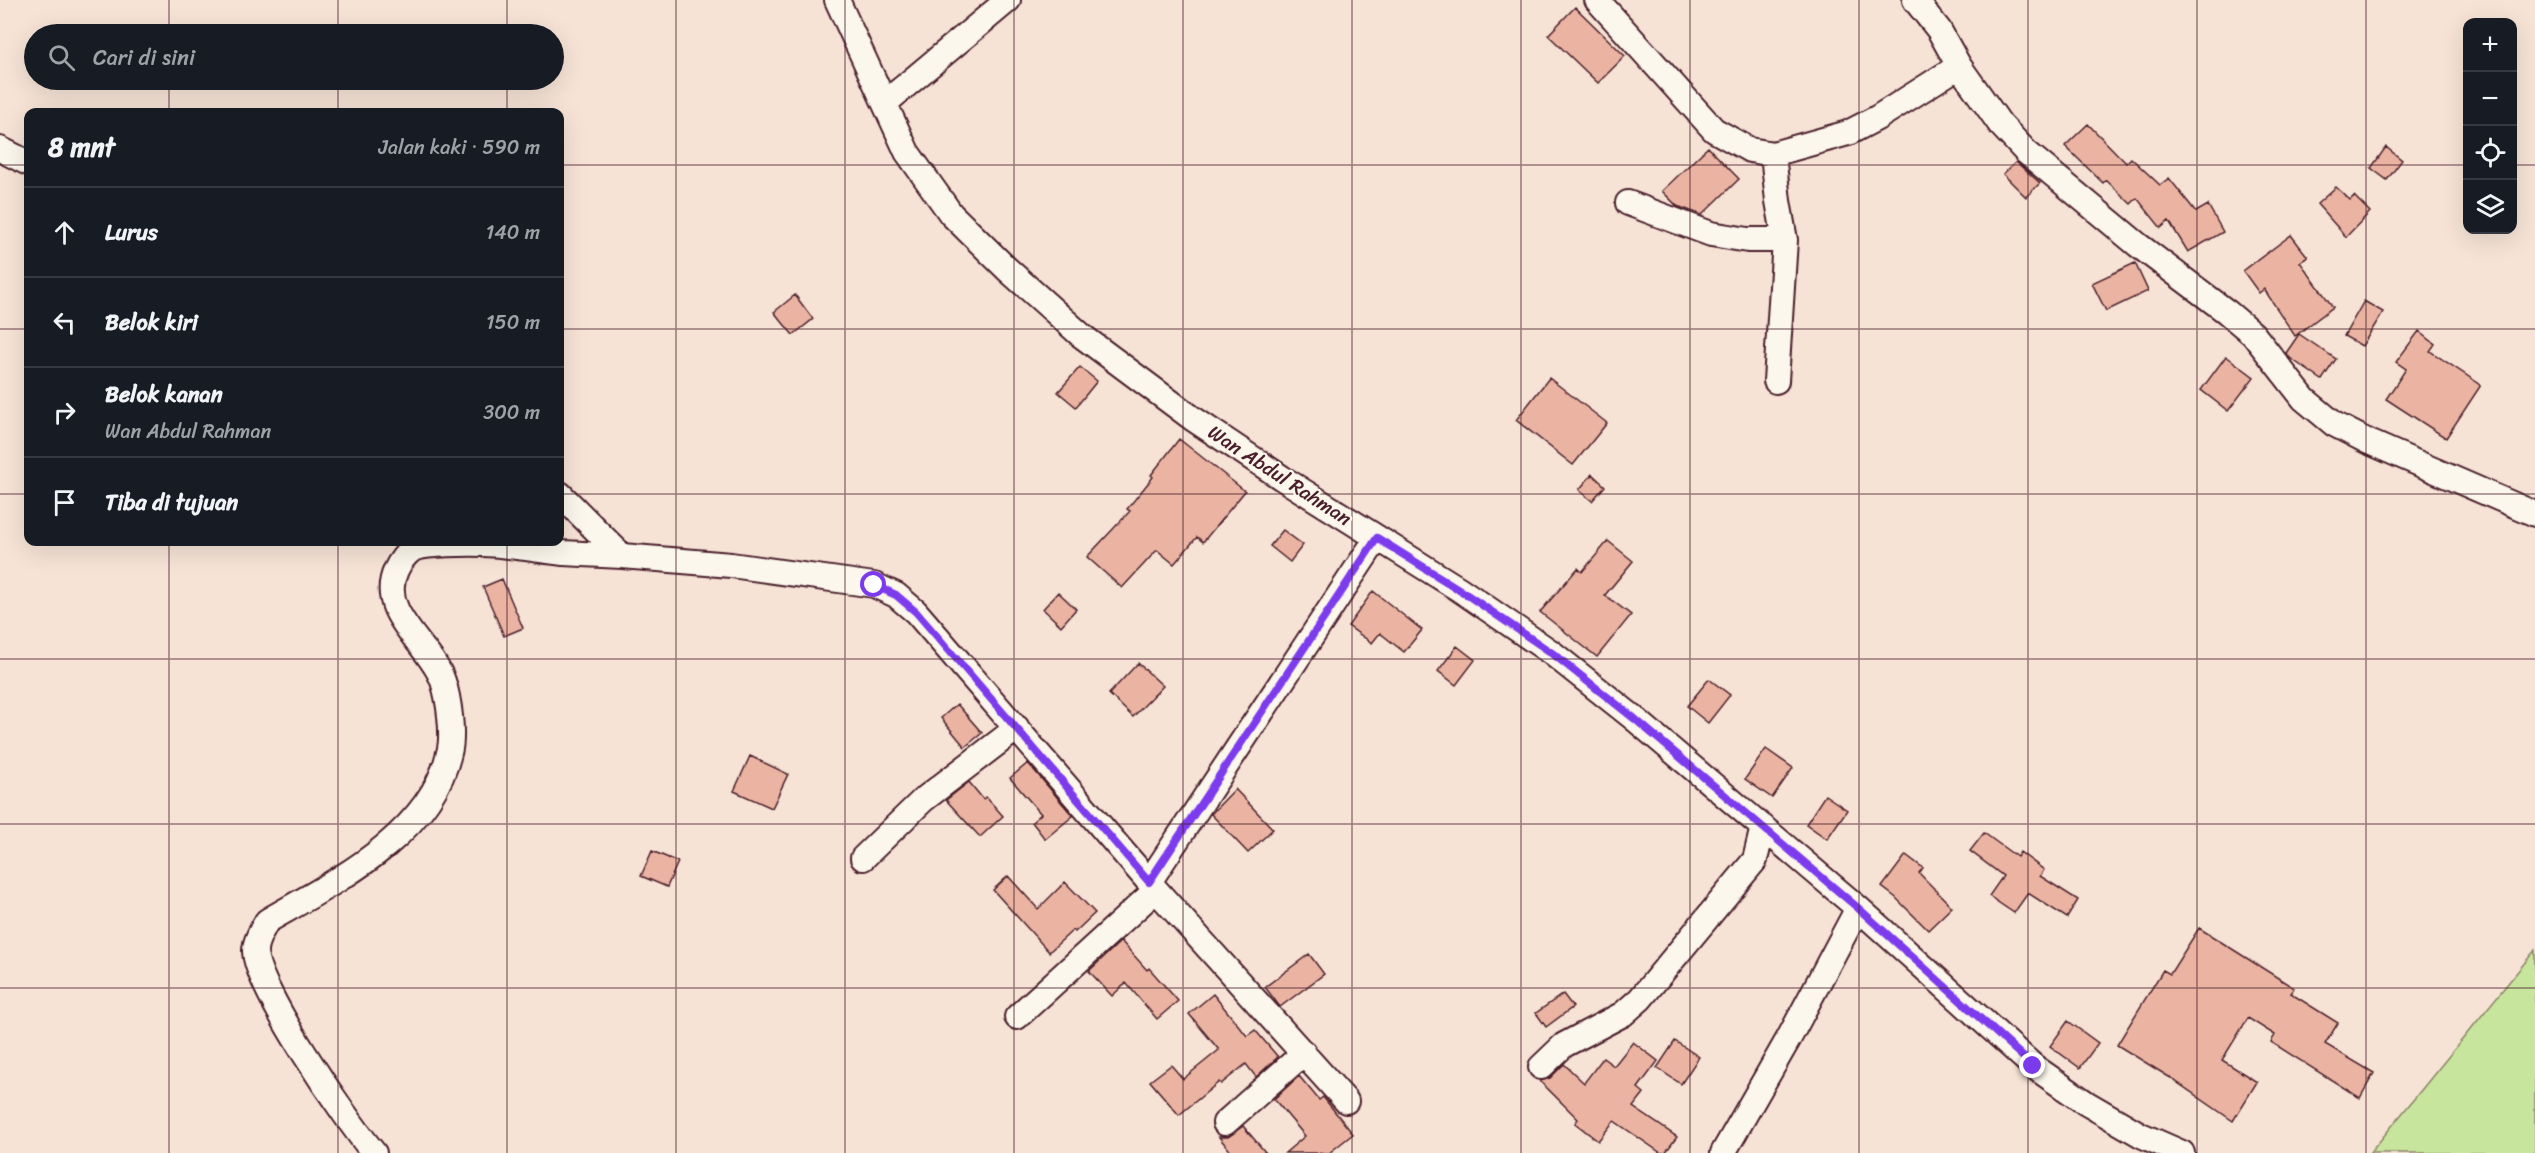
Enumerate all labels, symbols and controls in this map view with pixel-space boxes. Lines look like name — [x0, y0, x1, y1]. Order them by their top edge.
map controls — [2463, 18, 2517, 234]
button: + — [2463, 18, 2517, 72]
search box — [24, 24, 564, 90]
text: Cari di sini — [93, 38, 195, 77]
icon: search — [45, 41, 78, 74]
button: − — [2463, 72, 2517, 126]
text: 8 mnt — [48, 124, 115, 170]
button: locate — [2463, 126, 2517, 180]
text: Jalan kaki · 590 m — [379, 130, 540, 165]
button: layers — [2463, 180, 2517, 234]
text: Lurus — [105, 213, 158, 252]
text: 140 m — [486, 215, 540, 250]
icon: ahead — [48, 216, 81, 249]
text: Belok kiri — [105, 303, 198, 342]
text: 150 m — [486, 305, 540, 340]
icon: left — [48, 306, 81, 339]
text: Belok kanan — [105, 375, 223, 414]
text: 300 m — [483, 395, 540, 430]
icon: right — [48, 396, 81, 429]
text: Wan Abdul Rahman — [105, 414, 271, 449]
street label: Wan Abdul Rahman — [1200, 415, 1359, 535]
text: Tiba di tujuan — [105, 483, 238, 522]
icon: arrive — [48, 486, 81, 519]
route start — [860, 571, 886, 597]
route end — [2019, 1052, 2045, 1078]

